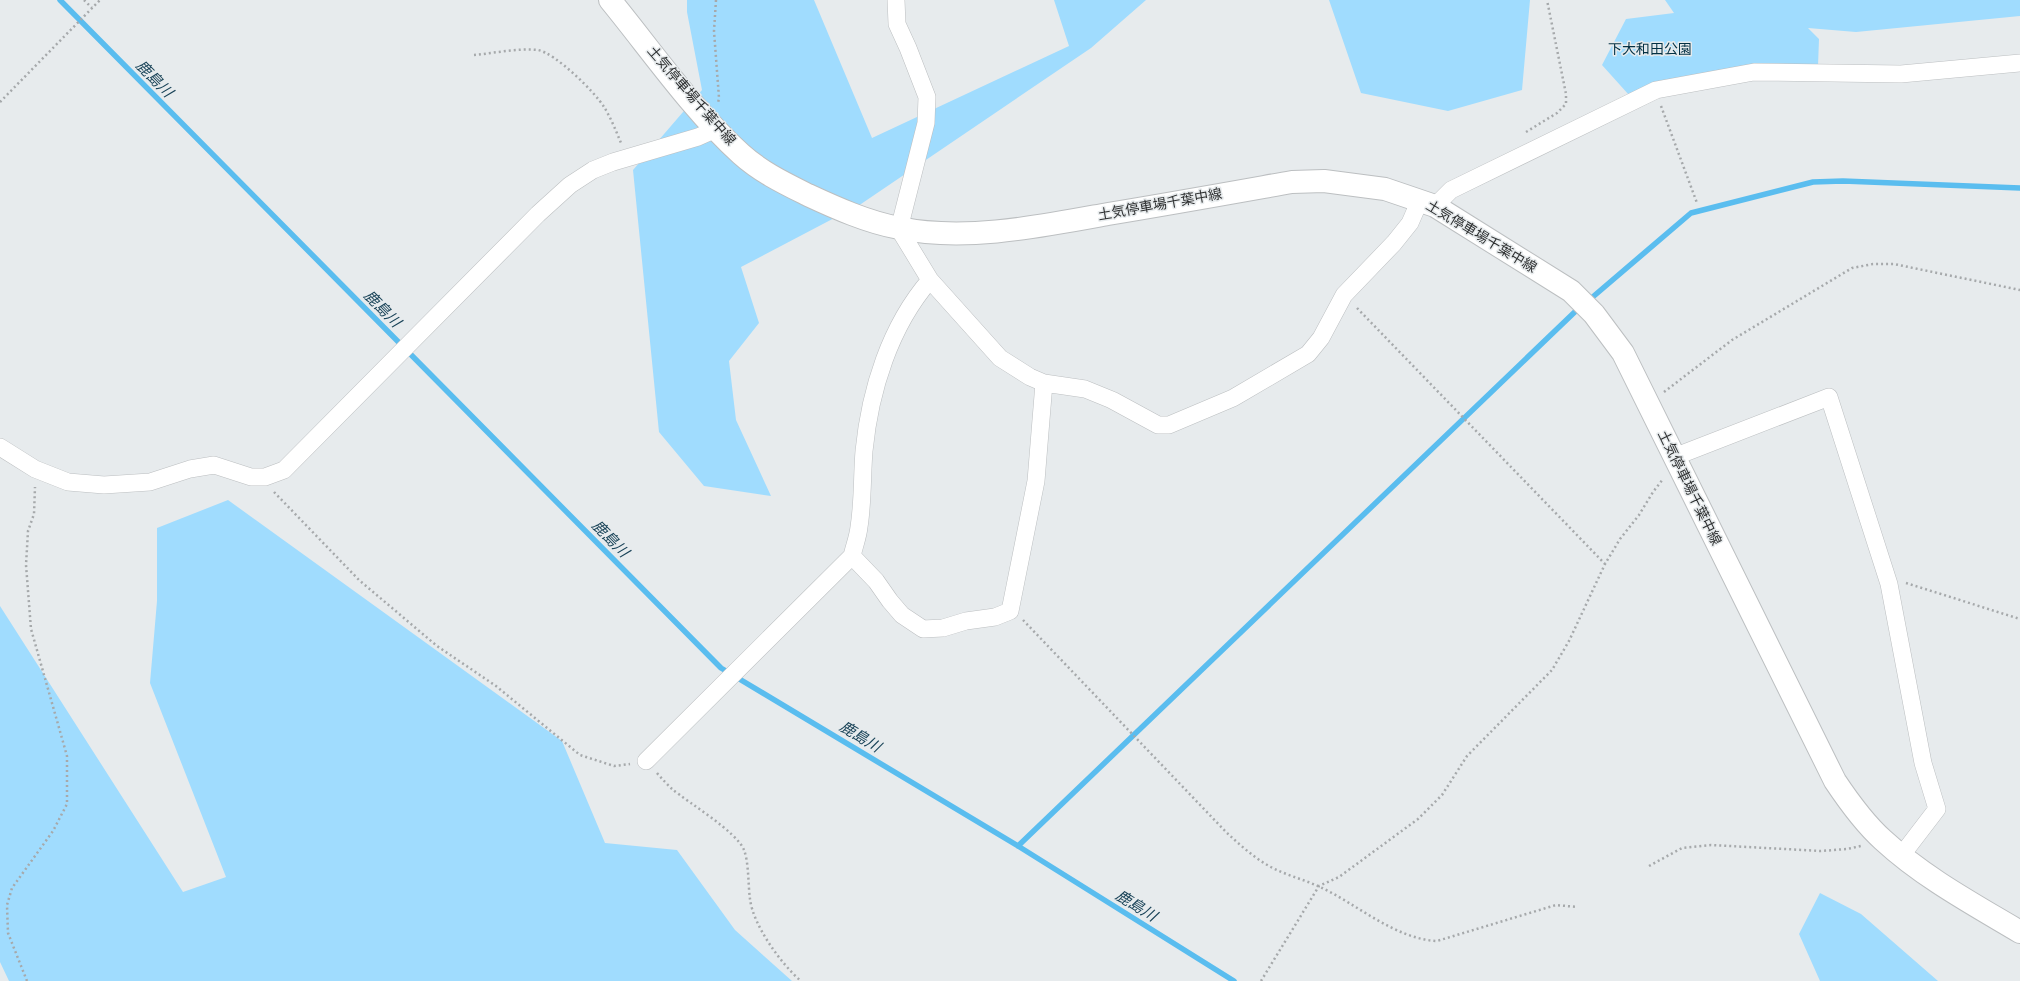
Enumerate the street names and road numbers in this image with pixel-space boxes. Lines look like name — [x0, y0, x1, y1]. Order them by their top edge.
street label: 土気停車場千葉中線 — [644, 43, 738, 148]
street label: 土気停車場千葉中線 — [1097, 186, 1223, 223]
street label: 土気停車場千葉中線 — [1423, 198, 1539, 275]
street label: 土気停車場千葉中線 — [1655, 428, 1724, 548]

